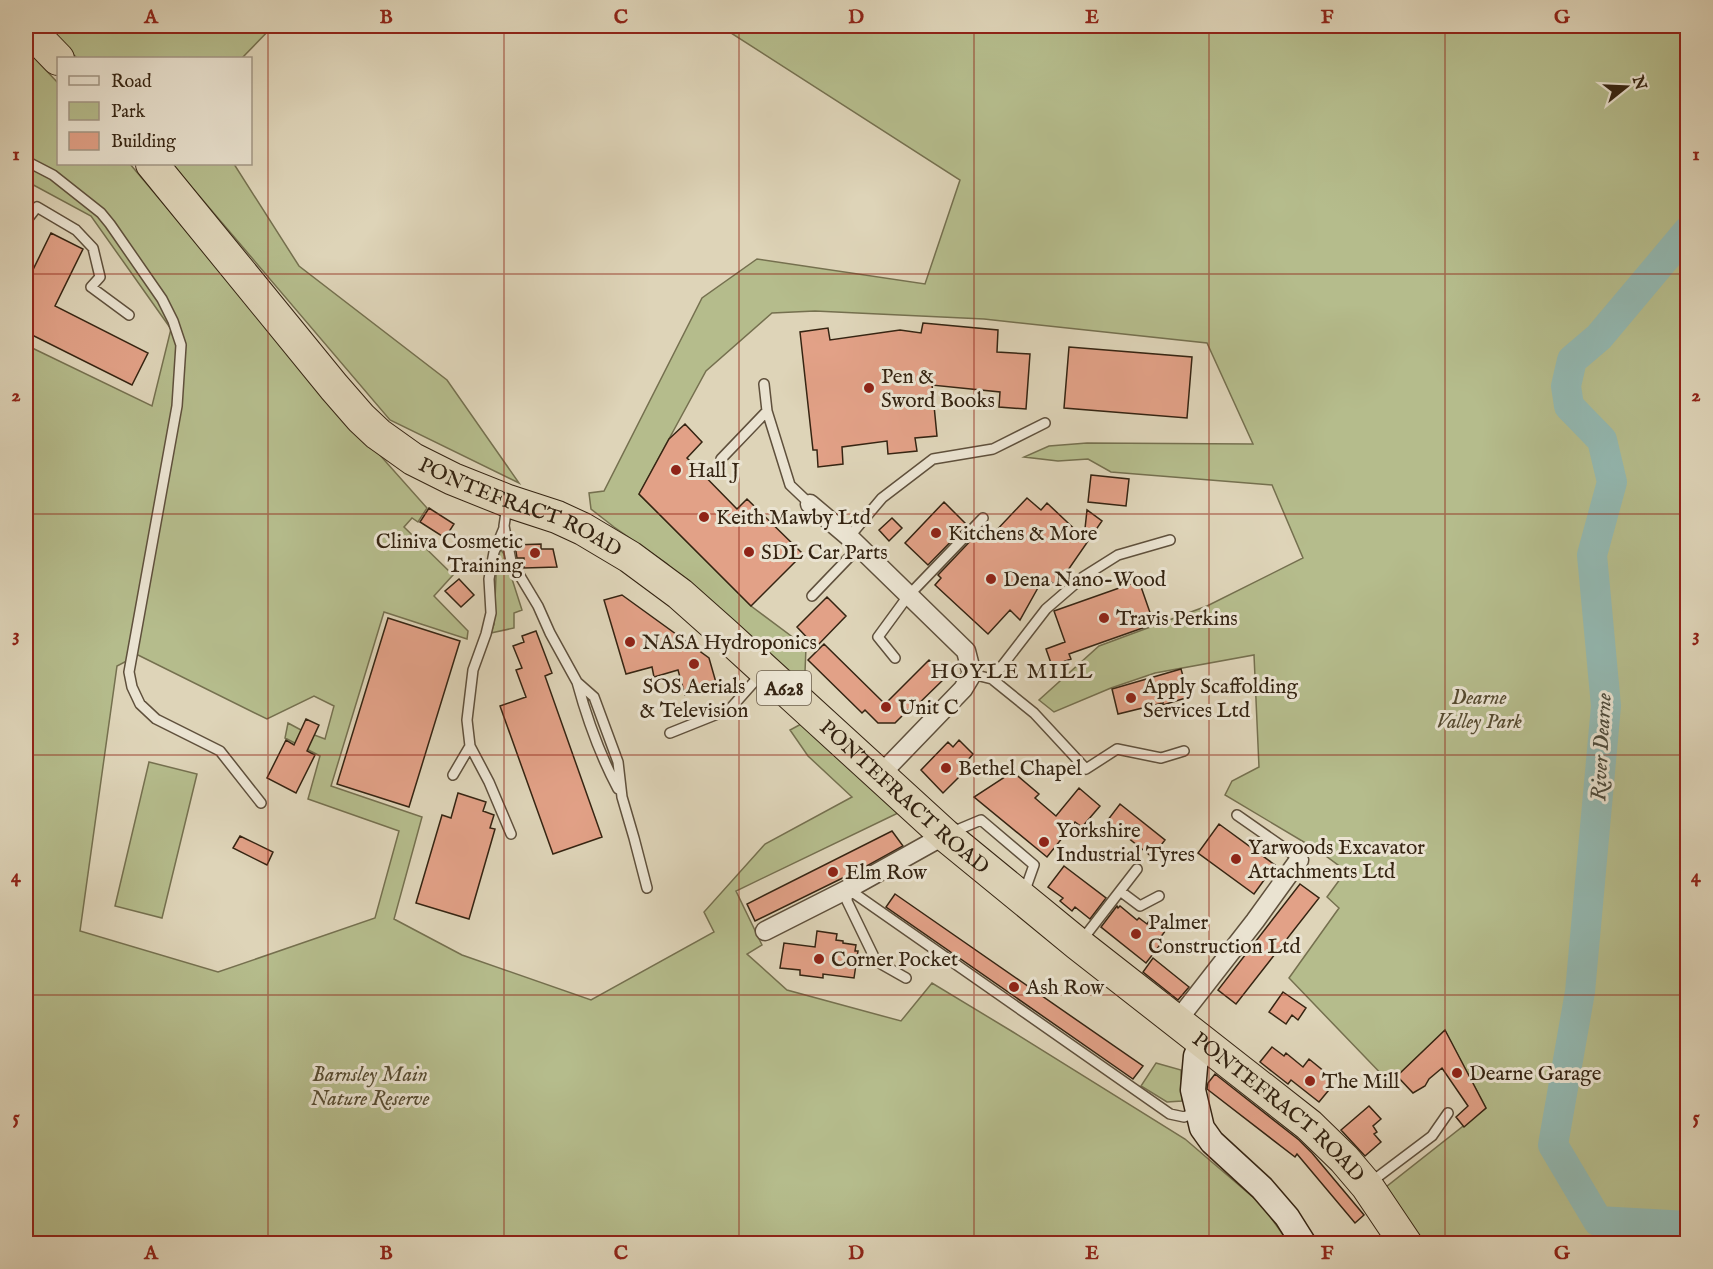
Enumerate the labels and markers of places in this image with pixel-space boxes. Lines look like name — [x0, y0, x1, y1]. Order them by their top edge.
place label: Pen & Sword Books — [881, 364, 995, 415]
marker: Pen & Sword Books — [862, 381, 876, 395]
place label: Hall J — [688, 458, 740, 485]
marker: Hall J — [669, 463, 683, 477]
place label: Keith Mawby Ltd — [716, 505, 872, 532]
marker: Keith Mawby Ltd — [697, 510, 711, 524]
place label: Kitchens & More — [948, 521, 1098, 548]
marker: Kitchens & More — [929, 526, 943, 540]
place label: Cliniva Cosmetic Training — [376, 529, 524, 580]
place label: SDL Car Parts — [761, 540, 888, 567]
marker: SDL Car Parts — [742, 545, 756, 559]
marker: Cliniva Cosmetic Training — [528, 546, 542, 560]
place label: Dena Nano-Wood — [1003, 567, 1167, 594]
marker: Dena Nano-Wood — [984, 572, 998, 586]
place label: Travis Perkins — [1116, 606, 1238, 633]
marker: Travis Perkins — [1097, 611, 1111, 625]
place label: NASA Hydroponics — [642, 630, 817, 657]
marker: NASA Hydroponics — [623, 635, 637, 649]
marker: SOS Aerials & Television — [687, 657, 701, 671]
place label: SOS Aerials & Television — [639, 674, 749, 725]
place label: Apply Scaffolding Services Ltd — [1142, 674, 1299, 725]
marker: Apply Scaffolding Services Ltd — [1124, 691, 1138, 705]
place label: Unit C — [898, 695, 959, 722]
marker: Unit C — [879, 700, 893, 714]
place label: Bethel Chapel — [958, 756, 1082, 783]
marker: Bethel Chapel — [939, 761, 953, 775]
place label: Yorkshire Industrial Tyres — [1056, 818, 1195, 869]
marker: Yorkshire Industrial Tyres — [1037, 835, 1051, 849]
place label: Yarwoods Excavator Attachments Ltd — [1247, 835, 1425, 886]
marker: Yarwoods Excavator Attachments Ltd — [1229, 852, 1243, 866]
place label: Elm Row — [845, 860, 928, 887]
marker: Elm Row — [826, 865, 840, 879]
place label: Palmer Construction Ltd — [1148, 910, 1302, 961]
marker: Palmer Construction Ltd — [1129, 927, 1143, 941]
place label: Corner Pocket — [831, 947, 958, 974]
marker: Corner Pocket — [812, 952, 826, 966]
place label: Ash Row — [1025, 975, 1105, 1002]
marker: Ash Row — [1007, 980, 1021, 994]
place label: Dearne Garage — [1469, 1061, 1602, 1088]
marker: Dearne Garage — [1450, 1066, 1464, 1080]
place label: The Mill — [1322, 1069, 1400, 1096]
marker: The Mill — [1303, 1074, 1317, 1088]

